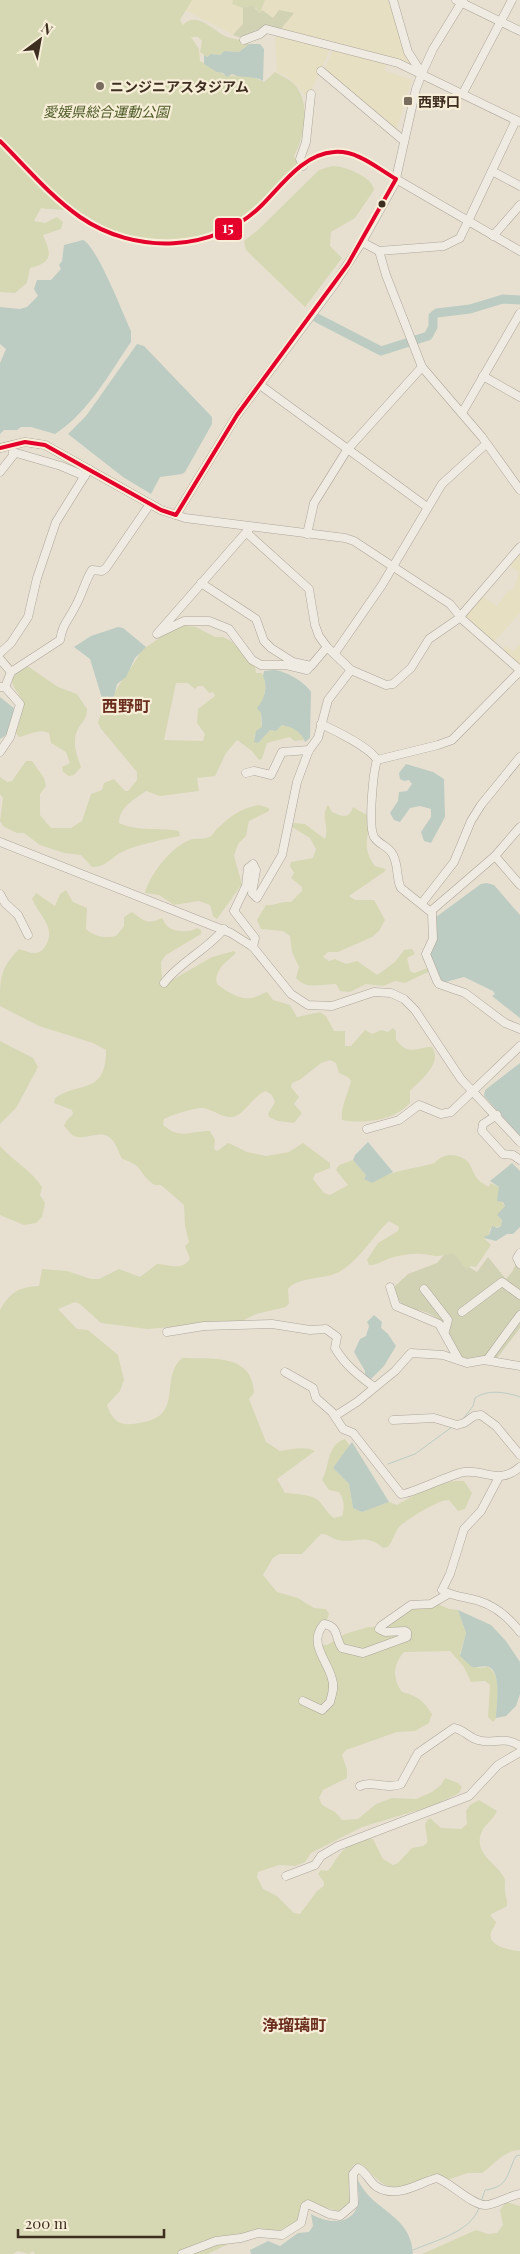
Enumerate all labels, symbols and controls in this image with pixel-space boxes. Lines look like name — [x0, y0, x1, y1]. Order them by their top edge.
north arrow — [15, 15, 65, 65]
text: N — [38, 18, 56, 39]
place label: ニンジニアスタジアム — [110, 77, 249, 96]
marker: ニンジニアスタジアム — [94, 80, 106, 92]
place label: 西野口 — [418, 92, 460, 111]
marker: 西野口 — [402, 95, 414, 107]
park label: 愛媛県総合運動公園 — [43, 102, 171, 121]
unlabelled marker — [377, 199, 387, 209]
line badge: 15 — [214, 217, 243, 241]
text: 15 — [222, 218, 234, 237]
district label: 西野町 — [102, 695, 150, 716]
district label: 浄瑠璃町 — [262, 2014, 326, 2035]
scale bar — [18, 2206, 164, 2238]
text: 200 m — [25, 2213, 68, 2233]

